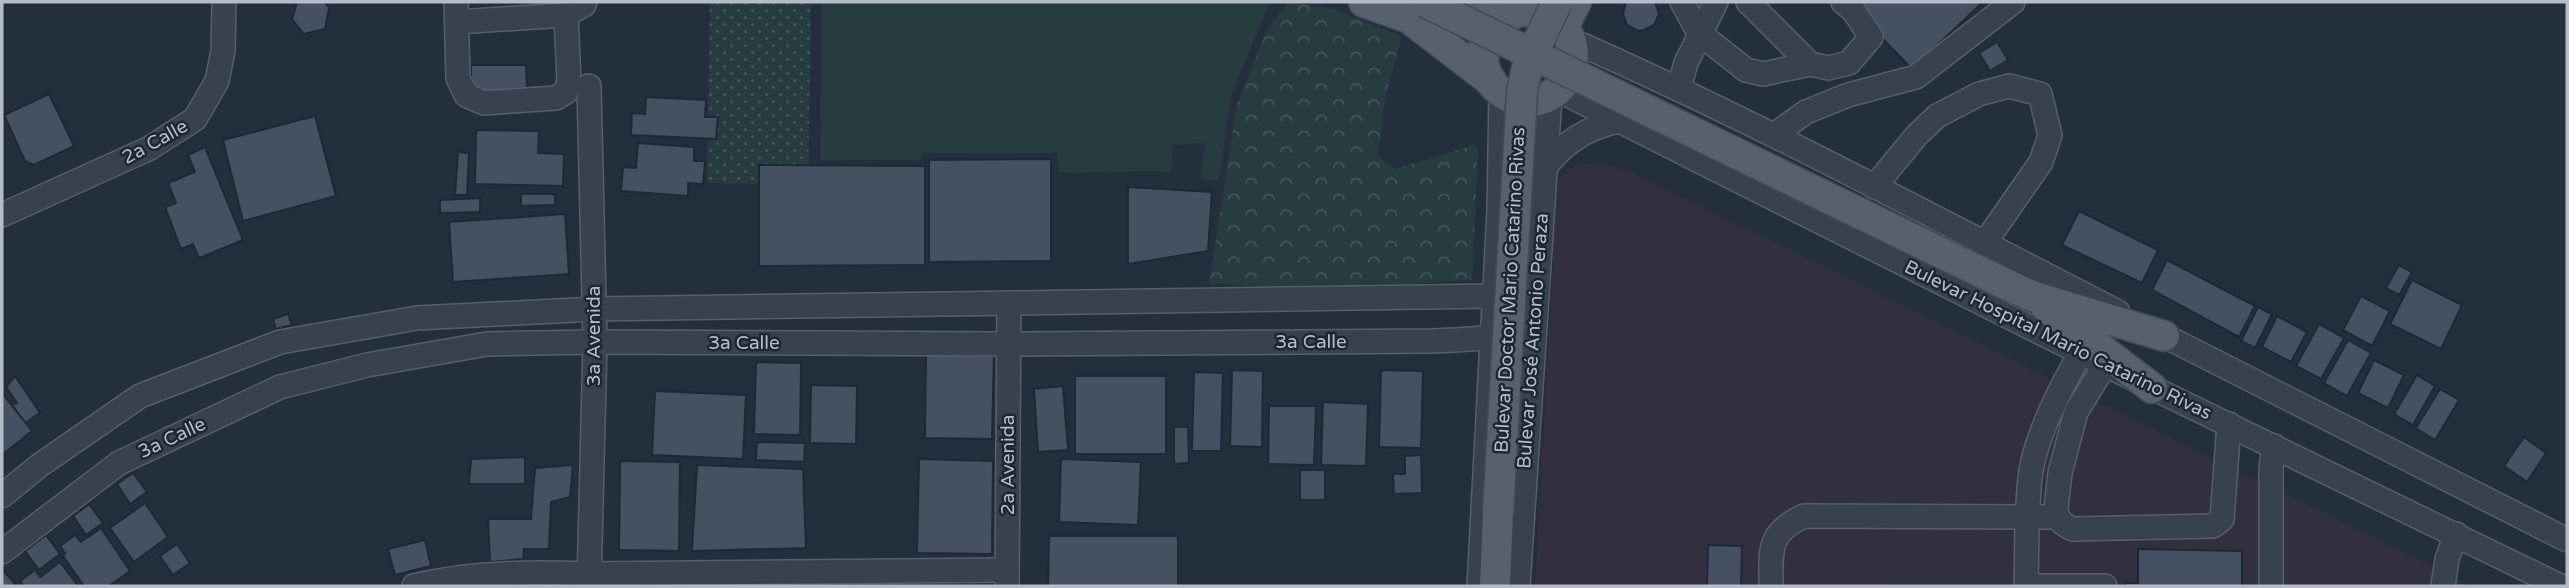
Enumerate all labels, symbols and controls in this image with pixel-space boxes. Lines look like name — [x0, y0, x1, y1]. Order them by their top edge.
street label: 2a Calle — [118, 115, 192, 169]
street label: Bulevar Doctor Mario Catarino Rivas — [1490, 126, 1530, 454]
street label: Bulevar José Antonio Peraza — [1513, 212, 1553, 470]
street label: Bulevar Hospital Mario Catarino Rivas — [1901, 256, 2215, 424]
street label: 3a Avenida — [583, 286, 605, 386]
street label: 3a Calle — [1275, 331, 1347, 353]
street label: 3a Calle — [708, 332, 780, 354]
street label: 3a Calle — [135, 413, 209, 463]
street label: 2a Avenida — [997, 415, 1019, 515]

